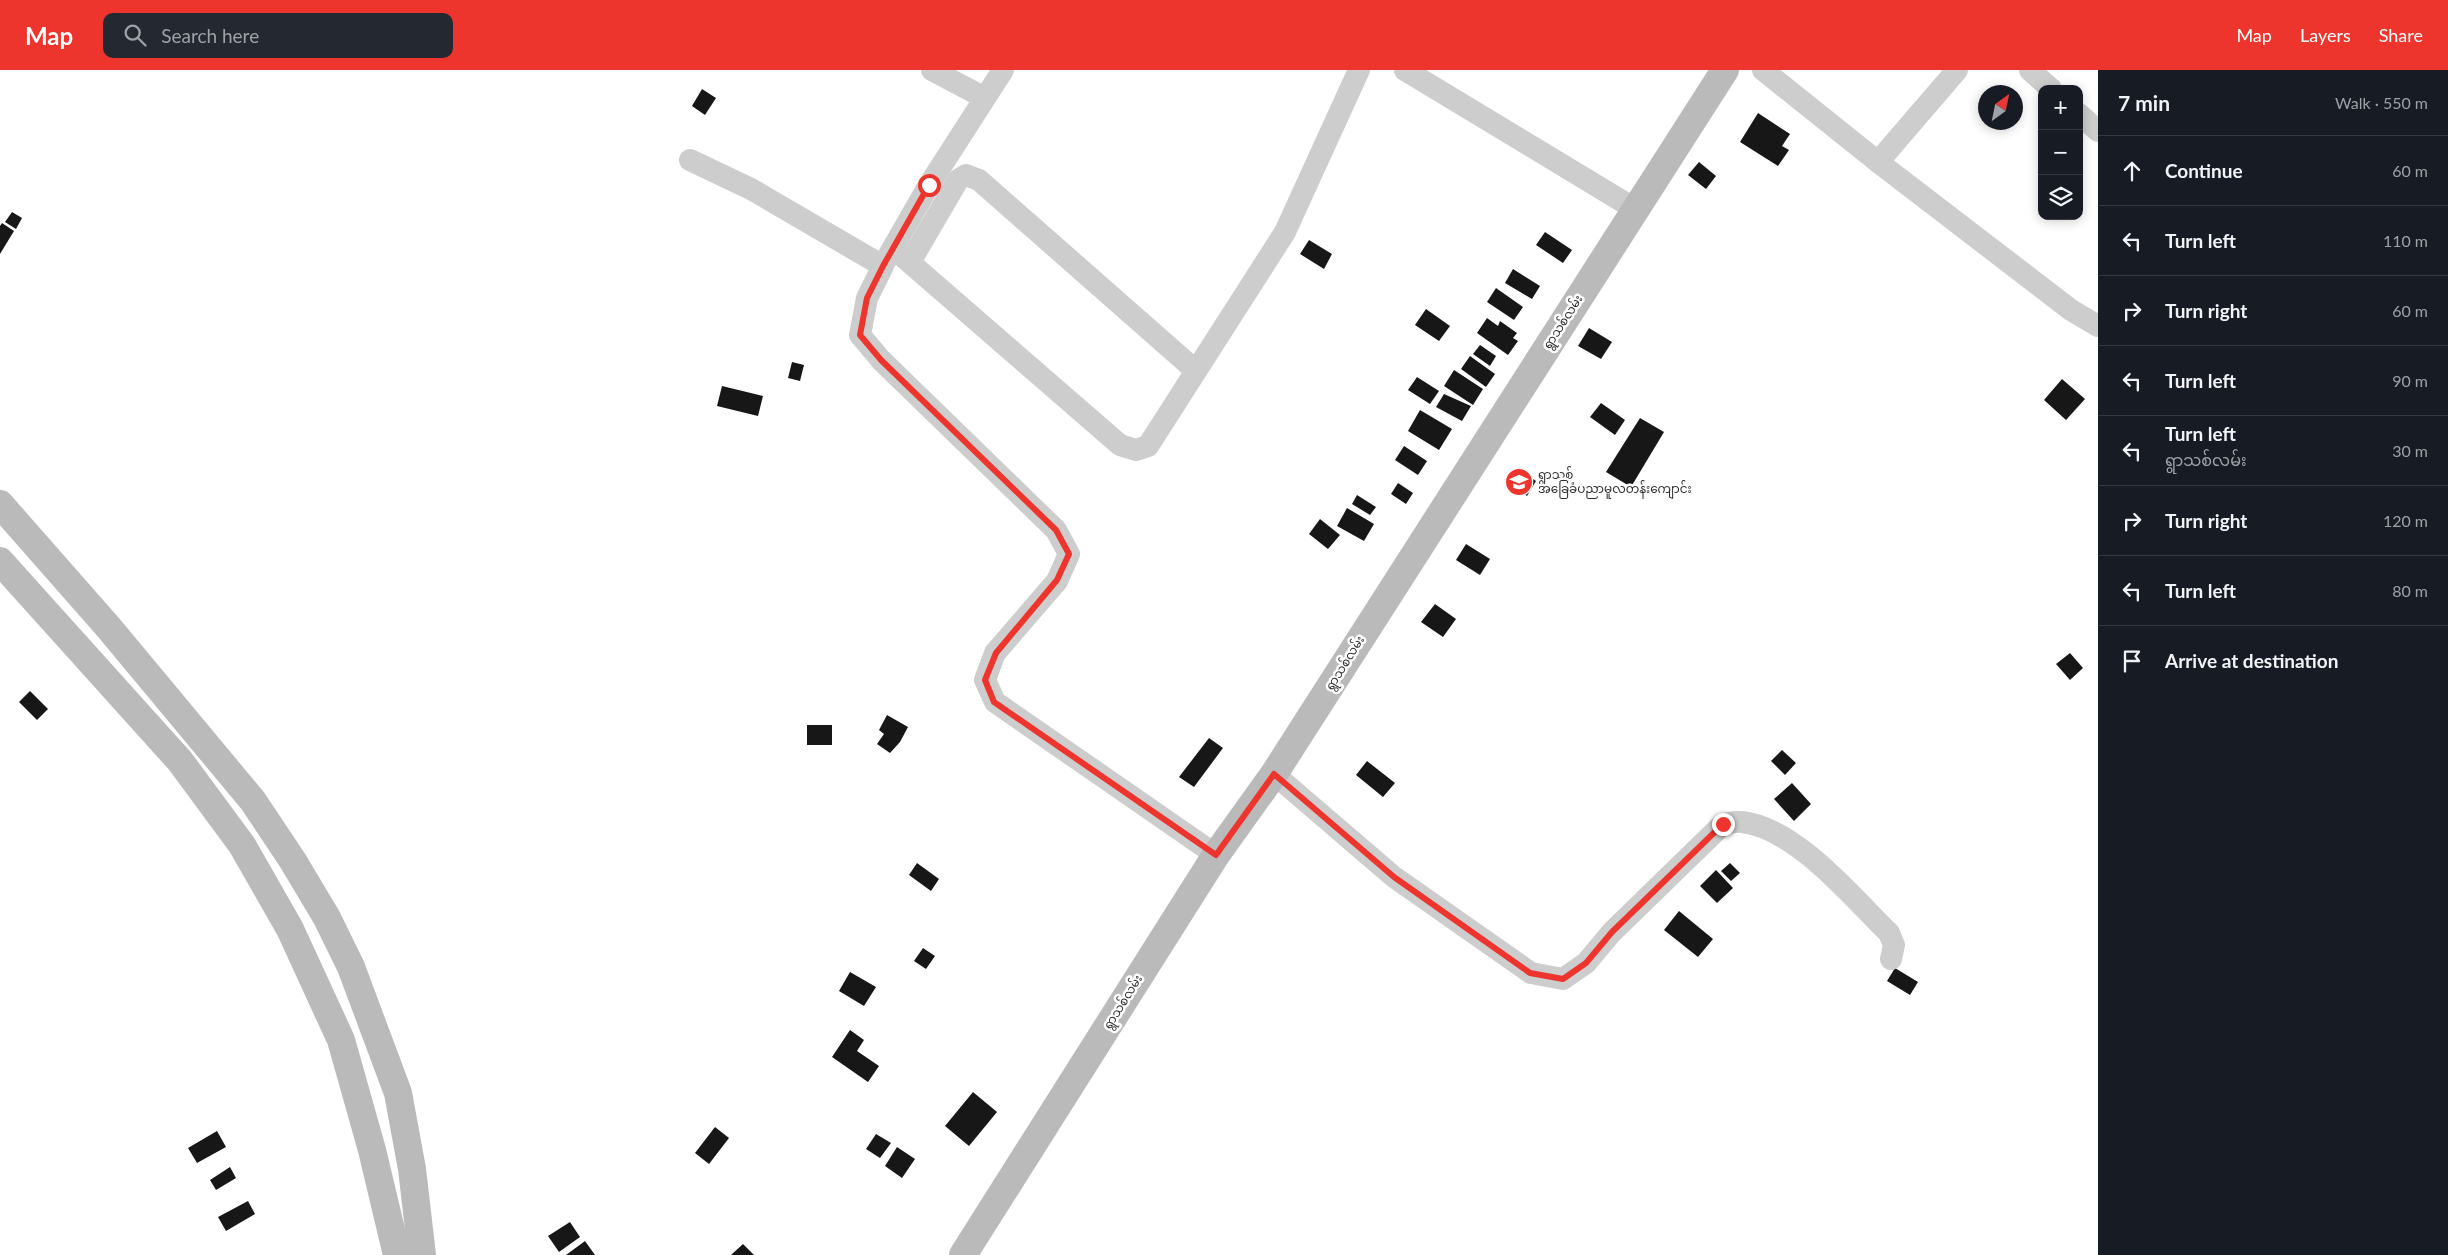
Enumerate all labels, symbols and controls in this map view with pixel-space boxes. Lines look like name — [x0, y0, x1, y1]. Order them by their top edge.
search box — [103, 13, 453, 58]
text: Map — [25, 21, 73, 50]
icon: search — [121, 21, 149, 49]
text: Search here — [161, 24, 259, 47]
text: Map — [2236, 24, 2272, 46]
text: Layers — [2300, 24, 2351, 46]
text: Share — [2379, 24, 2423, 46]
north arrow — [1978, 85, 2023, 130]
map controls — [2038, 85, 2083, 220]
button: + — [2038, 85, 2083, 130]
text: 7 min — [2118, 90, 2170, 115]
text: Walk · 550 m — [2335, 93, 2428, 112]
button: − — [2038, 130, 2083, 175]
icon: ahead — [2118, 157, 2146, 185]
text: Continue — [2165, 159, 2243, 182]
text: 60 m — [2392, 161, 2428, 180]
route start — [918, 174, 941, 197]
button: layers — [2038, 175, 2083, 220]
icon: left — [2118, 227, 2146, 255]
text: Turn left — [2165, 229, 2236, 252]
text: 110 m — [2383, 231, 2428, 250]
street label: ရွာသစ်လမ်း — [1539, 291, 1588, 353]
icon: right — [2118, 297, 2146, 325]
text: Turn right — [2165, 299, 2247, 322]
text: 60 m — [2392, 301, 2428, 320]
icon: left — [2118, 367, 2146, 395]
text: Turn left — [2165, 369, 2236, 392]
text: 90 m — [2392, 371, 2428, 390]
text: Turn left — [2165, 422, 2236, 445]
icon: left — [2118, 437, 2146, 465]
text: 30 m — [2392, 441, 2428, 460]
text: ရွာသစ်လမ်း — [2165, 450, 2247, 469]
place label: ရွာသစ် အခြေခံပညာမူလတန်းကျောင်း — [1538, 466, 1692, 499]
school or university icon: ရွာသစ် အခြေခံပညာမူလတန်းကျောင်း — [1504, 467, 1534, 497]
icon: right — [2118, 507, 2146, 535]
text: Turn right — [2165, 509, 2247, 532]
text: 120 m — [2383, 511, 2428, 530]
icon: left — [2118, 577, 2146, 605]
text: Turn left — [2165, 579, 2236, 602]
text: 80 m — [2392, 581, 2428, 600]
street label: ရွာသစ်လမ်း — [1321, 632, 1370, 694]
icon: arrive — [2118, 647, 2146, 675]
text: Arrive at destination — [2165, 649, 2338, 672]
route end — [1712, 813, 1735, 836]
street label: ရွာသစ်လမ်း — [1099, 971, 1148, 1033]

